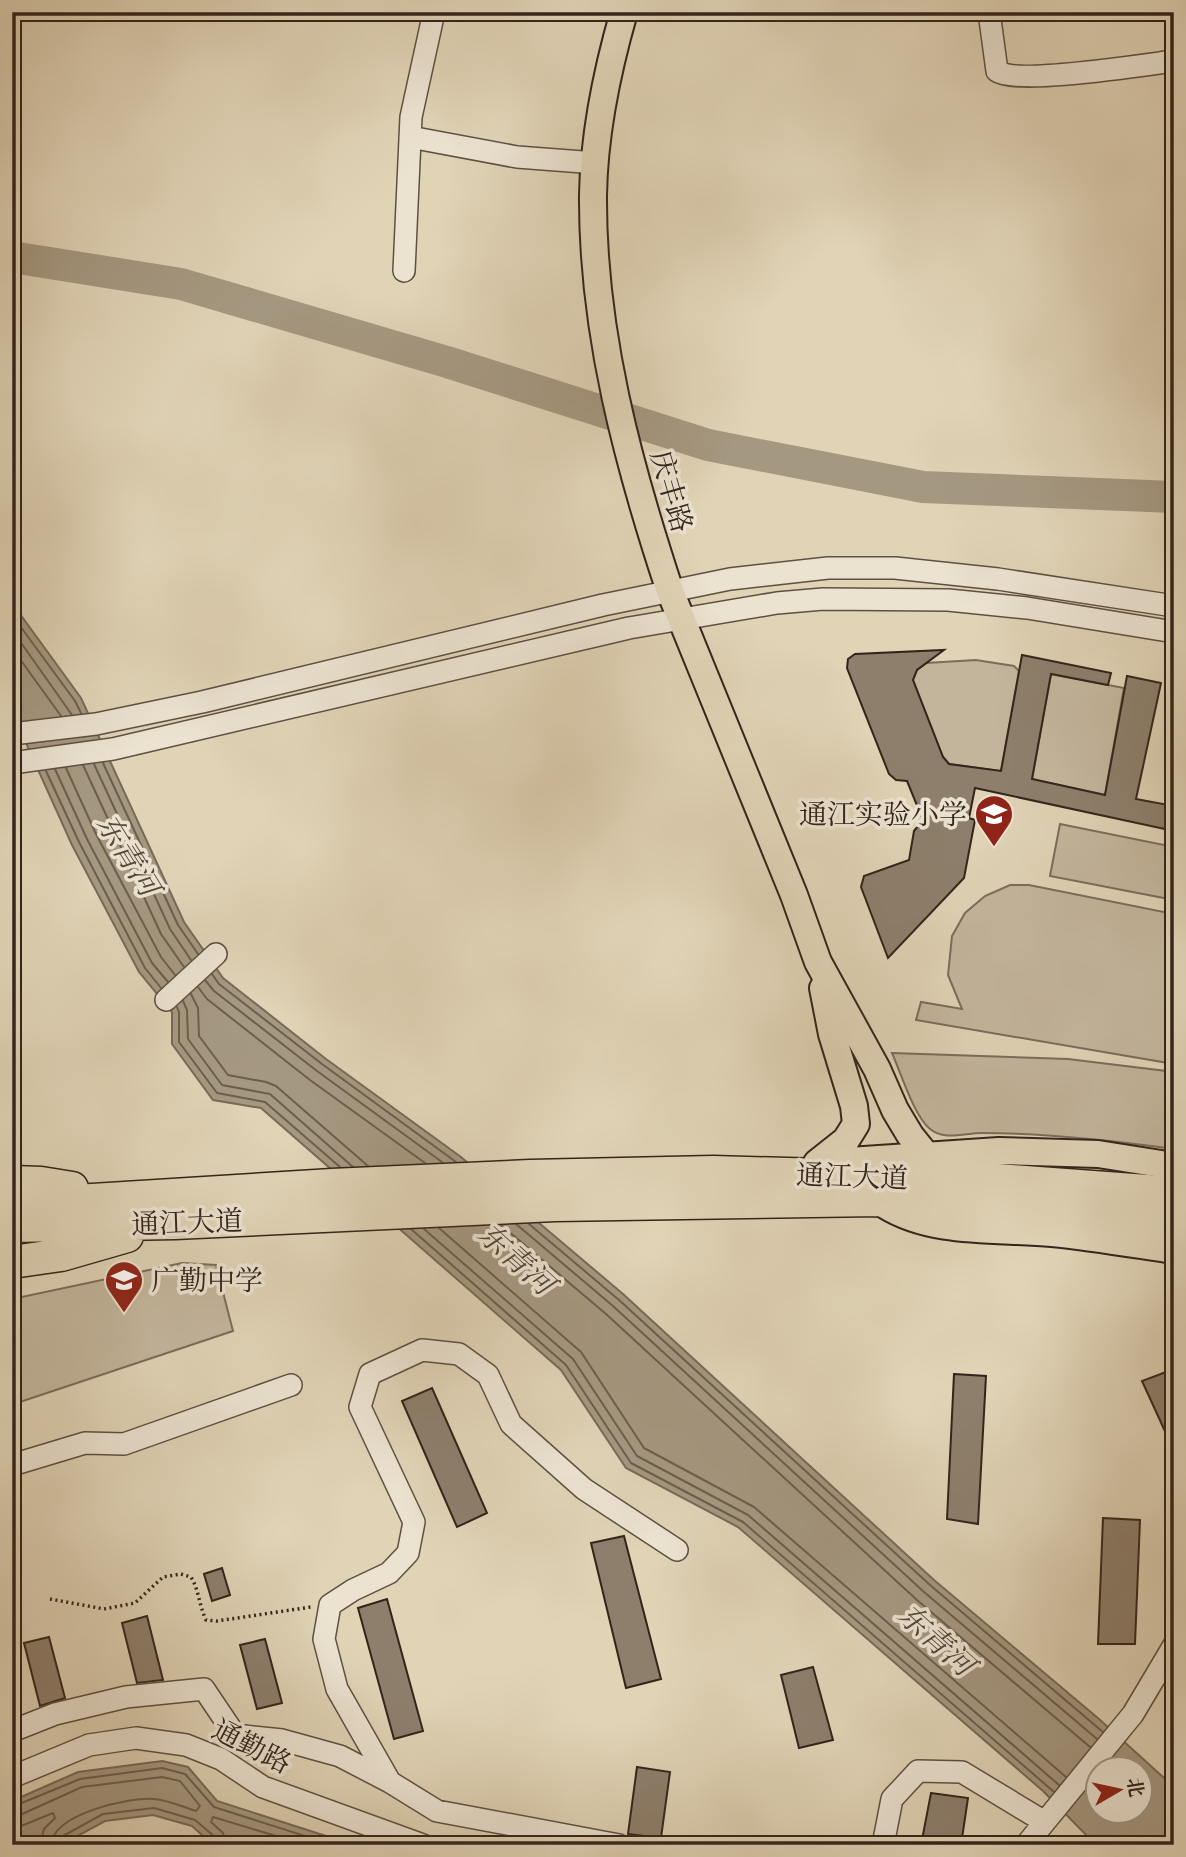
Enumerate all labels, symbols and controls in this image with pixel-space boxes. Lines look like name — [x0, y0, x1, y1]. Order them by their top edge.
street label: 庆丰路 — [641, 446, 701, 537]
school or university icon: 通江实验小学 — [973, 793, 1015, 848]
place label: 通江实验小学 — [799, 796, 967, 834]
water label: 东青河 — [87, 806, 171, 908]
street label: 通江大道 — [795, 1156, 909, 1198]
street label: 通江大道 — [130, 1202, 244, 1244]
water label: 东青河 — [469, 1214, 567, 1307]
school or university icon: 广勤中学 — [103, 1259, 145, 1314]
place label: 广勤中学 — [151, 1262, 263, 1300]
water label: 东青河 — [889, 1595, 987, 1688]
street label: 通勤路 — [205, 1711, 298, 1783]
north arrow — [1084, 1756, 1154, 1826]
text: 北 — [1120, 1776, 1149, 1799]

